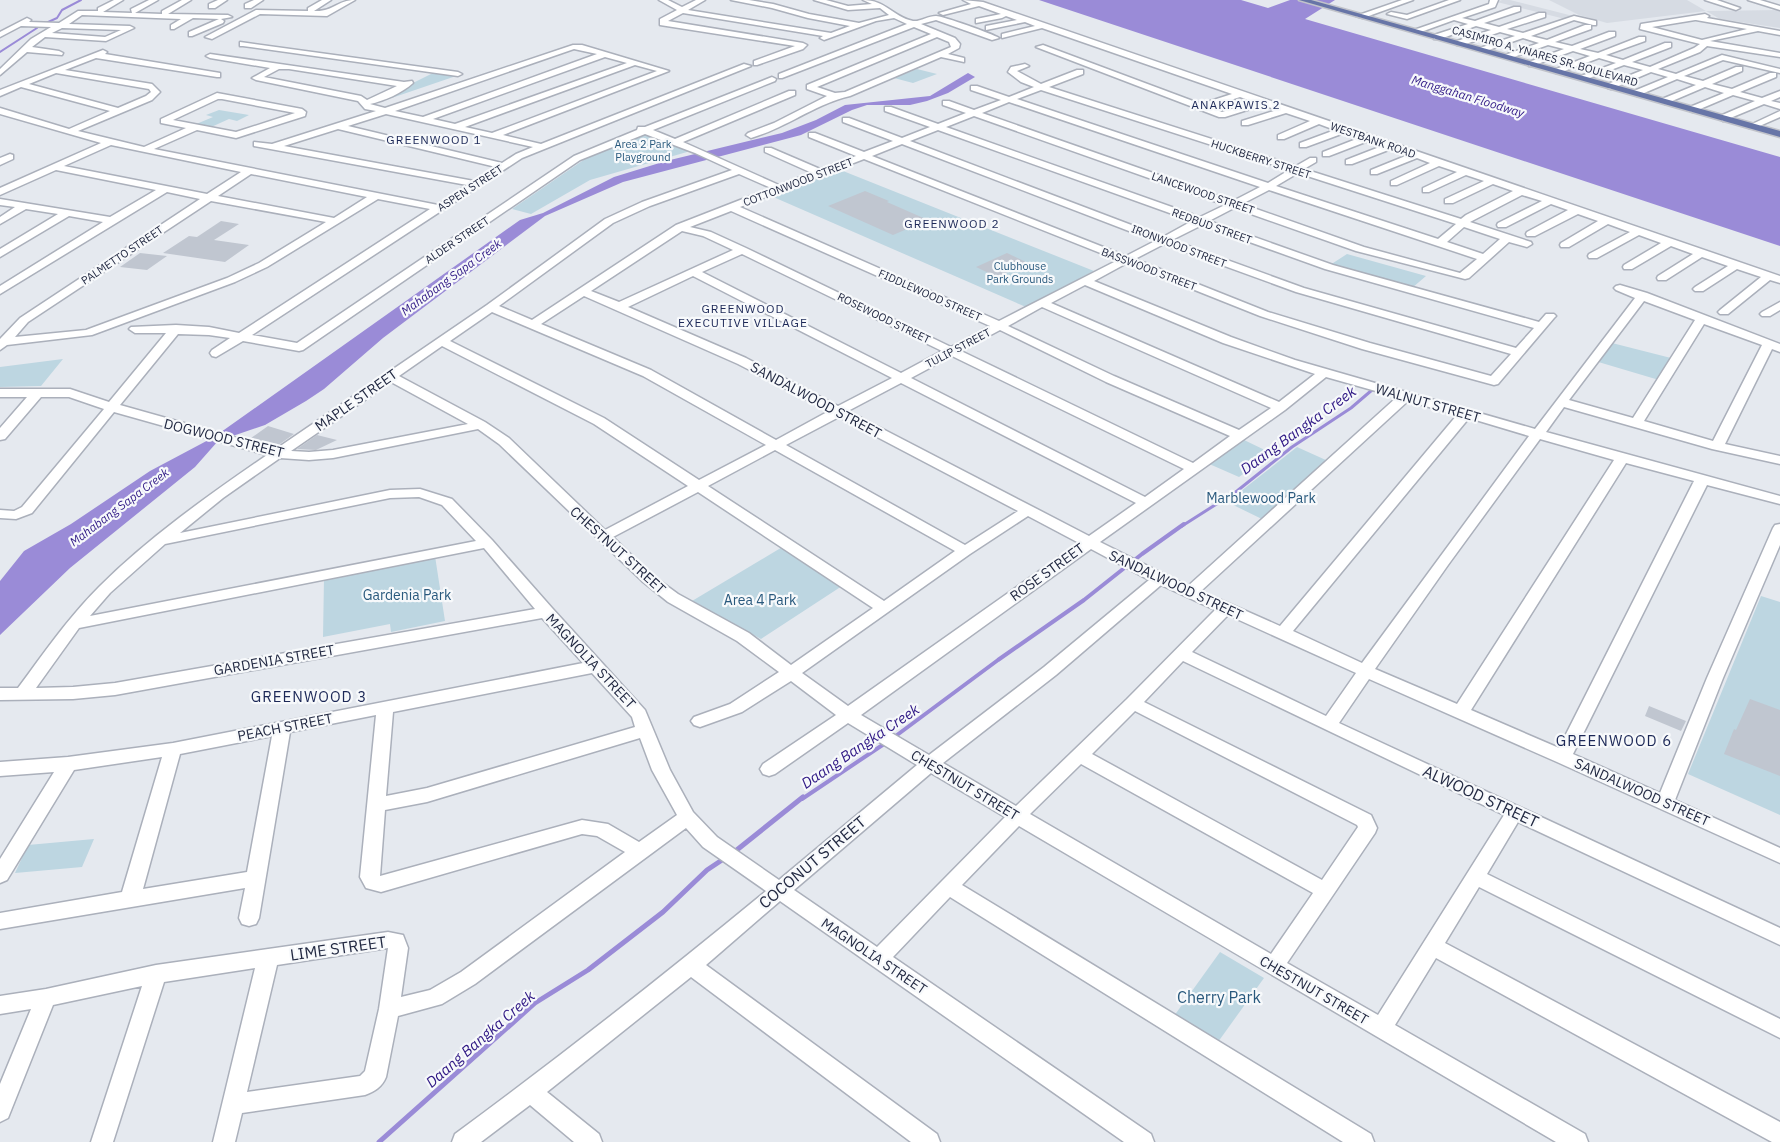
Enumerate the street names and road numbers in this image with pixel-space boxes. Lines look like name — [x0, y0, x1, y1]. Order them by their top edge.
street label: CASIMIRO A. YNARES SR. BOULEVARD — [1450, 23, 1640, 89]
street label: WESTBANK ROAD — [1329, 119, 1417, 161]
street label: HUCKBERRY STREET — [1209, 136, 1313, 182]
street label: COTTONWOOD STREET — [741, 154, 856, 209]
street label: ASPEN STREET — [434, 161, 506, 214]
street label: LANCEWOOD STREET — [1150, 169, 1257, 217]
street label: REDBUD STREET — [1170, 205, 1255, 247]
street label: ALDER STREET — [422, 213, 492, 267]
street label: IRONWOOD STREET — [1129, 221, 1229, 271]
street label: PALMETTO STREET — [78, 222, 166, 288]
street label: BASSWOOD STREET — [1099, 244, 1199, 294]
street label: FIDDLEWOOD STREET — [876, 266, 984, 324]
street label: ROSEWOOD STREET — [835, 289, 933, 347]
street label: TULIP STREET — [923, 325, 994, 371]
street label: SANDALWOOD STREET — [747, 358, 885, 442]
street label: MAPLE STREET — [311, 365, 401, 435]
street label: WALNUT STREET — [1373, 379, 1483, 427]
street label: DOGWOOD STREET — [162, 414, 286, 462]
street label: CHESTNUT STREET — [566, 502, 670, 598]
street label: ROSE STREET — [1006, 539, 1088, 605]
street label: SANDALWOOD STREET — [1106, 546, 1246, 624]
street label: MAGNOLIA STREET — [542, 610, 640, 712]
street label: GARDENIA STREET — [212, 641, 336, 679]
street label: PEACH STREET — [236, 709, 334, 745]
street label: CHESTNUT STREET — [908, 746, 1022, 824]
street label: SANDALWOOD STREET — [1572, 754, 1712, 830]
street label: ALWOOD STREET — [1420, 760, 1542, 832]
street label: COCONUT STREET — [754, 811, 870, 913]
street label: MAGNOLIA STREET — [818, 914, 930, 998]
street label: LIME STREET — [289, 931, 387, 965]
street label: CHESTNUT STREET — [1256, 952, 1372, 1028]

